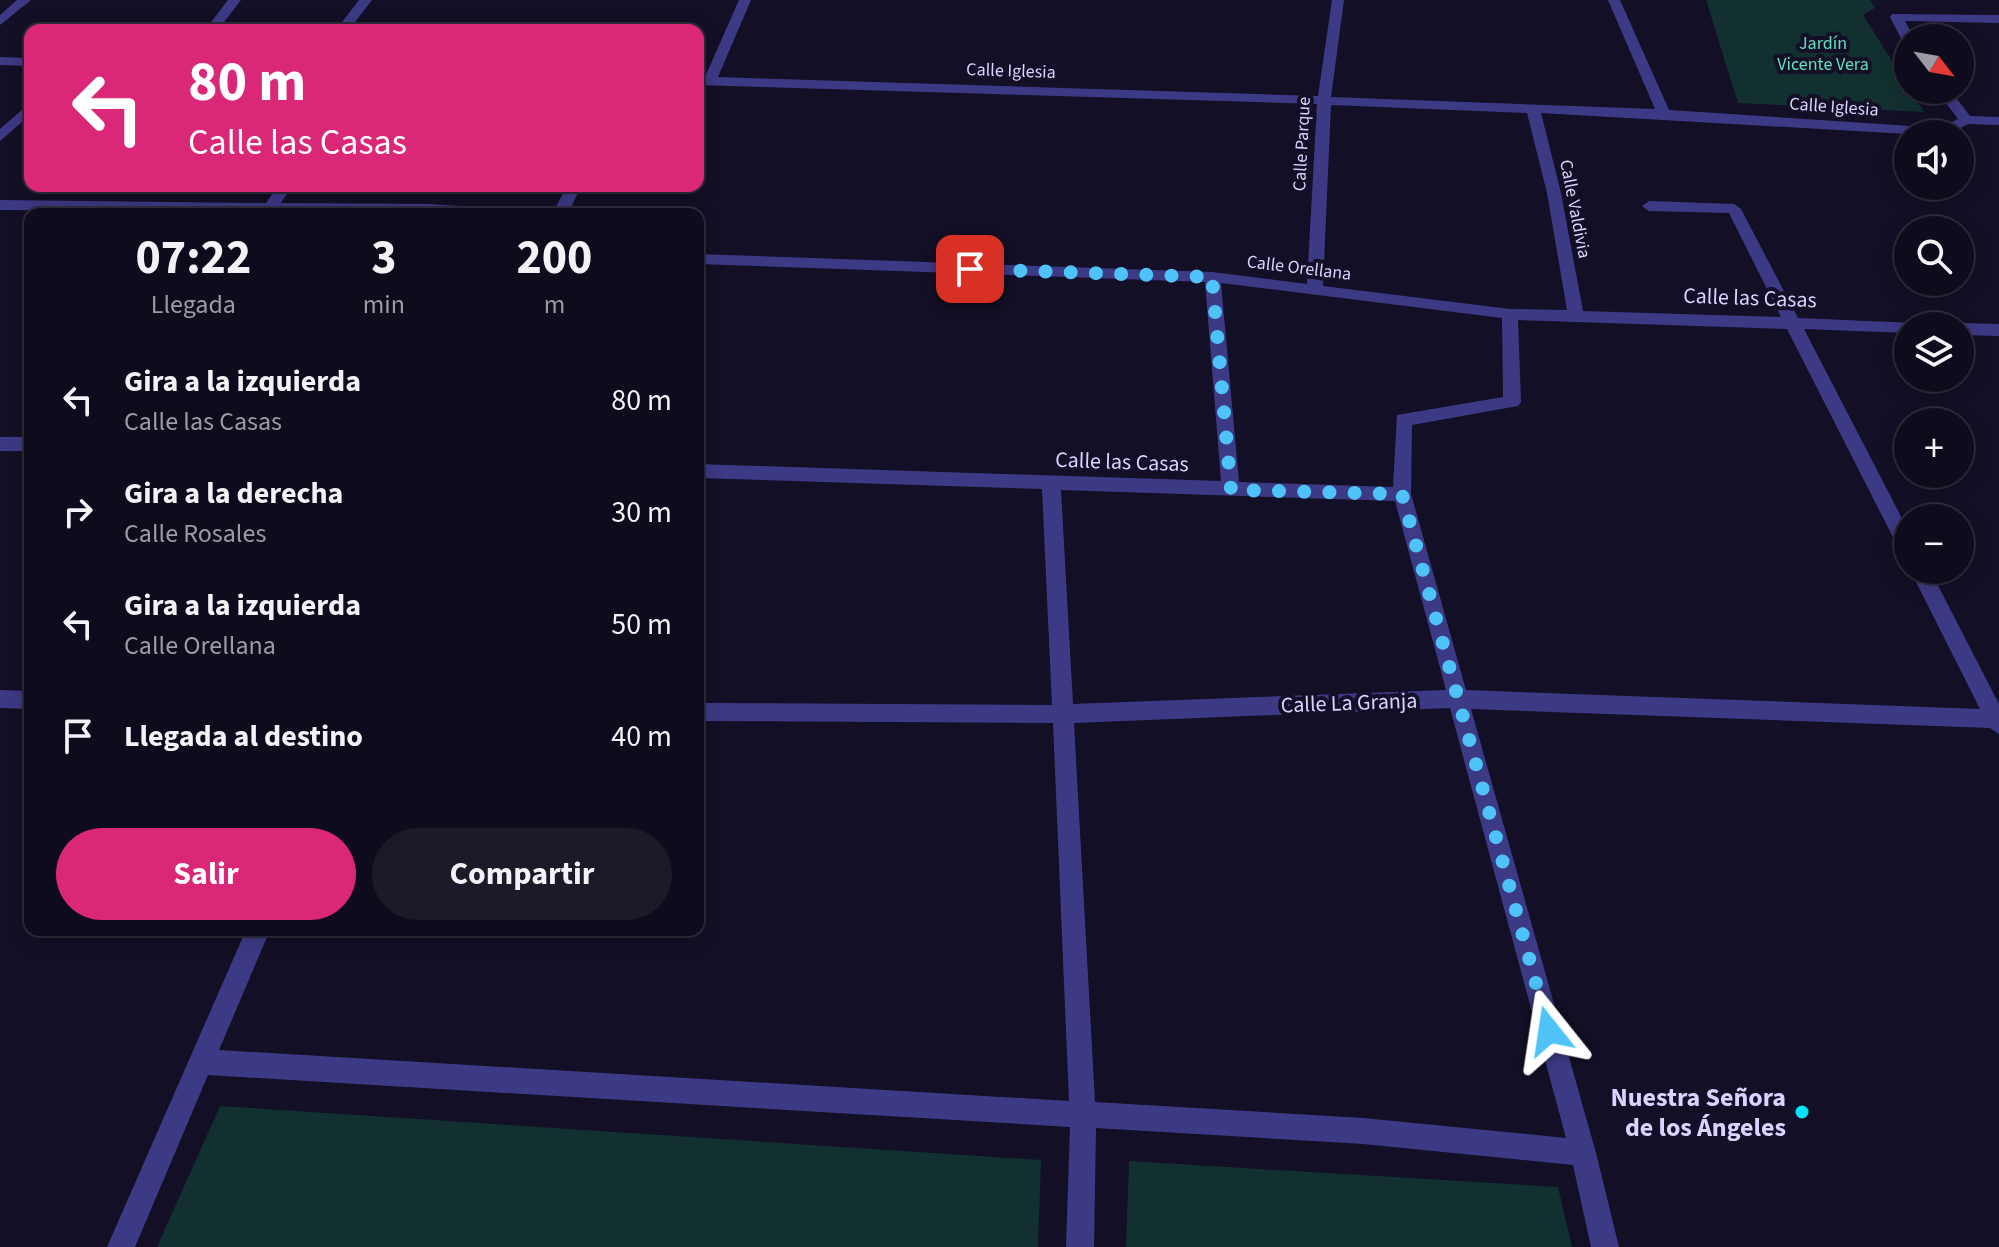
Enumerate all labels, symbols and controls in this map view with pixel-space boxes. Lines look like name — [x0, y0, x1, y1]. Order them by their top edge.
north arrow — [1894, 24, 1974, 104]
map controls — [1894, 24, 1974, 584]
park label: Jardín Vicente Vera — [1777, 31, 1869, 77]
text: 80 m — [188, 43, 306, 122]
icon: left — [56, 56, 160, 160]
street label: Calle Iglesia — [966, 57, 1056, 85]
street label: Calle Iglesia — [1789, 91, 1879, 123]
street label: Calle Parque — [1287, 96, 1317, 192]
text: Calle las Casas — [188, 117, 407, 168]
button: sound — [1894, 120, 1974, 200]
street label: Calle Valdivia — [1553, 158, 1597, 260]
button: search — [1894, 216, 1974, 296]
text: 07:22 — [135, 224, 251, 292]
text: 3 — [371, 224, 397, 292]
text: 200 — [516, 224, 592, 292]
pin — [936, 235, 1004, 303]
icon: arrive — [948, 247, 992, 291]
street label: Calle Orellana — [1245, 249, 1353, 287]
street label: Calle las Casas — [1683, 280, 1817, 316]
text: Llegada — [151, 286, 236, 323]
text: min — [363, 286, 405, 323]
text: m — [544, 286, 565, 323]
button: layers — [1894, 312, 1974, 392]
text: Gira a la izquierda — [124, 360, 361, 403]
icon: left — [56, 378, 100, 422]
text: 80 m — [611, 379, 672, 422]
text: Calle las Casas — [124, 403, 282, 440]
button: + — [1894, 408, 1974, 488]
street label: Calle las Casas — [1055, 444, 1189, 480]
text: Gira a la derecha — [124, 472, 343, 515]
icon: right — [56, 490, 100, 534]
text: 30 m — [611, 491, 672, 534]
button: − — [1894, 504, 1974, 584]
text: Calle Rosales — [124, 515, 266, 552]
text: Gira a la izquierda — [124, 584, 361, 627]
icon: left — [56, 602, 100, 646]
text: 50 m — [611, 603, 672, 646]
text: Calle Orellana — [124, 627, 276, 664]
street label: Calle La Granja — [1280, 685, 1418, 721]
icon: arrive — [56, 714, 100, 758]
text: Llegada al destino — [124, 715, 363, 758]
text: 40 m — [611, 715, 672, 758]
button: Salir — [56, 828, 356, 920]
button: Compartir — [372, 828, 672, 920]
position arrow — [1507, 989, 1591, 1073]
place label: Nuestra Señora de los Ángeles — [1610, 1079, 1786, 1146]
marker: Nuestra Señora de los Ángeles — [1793, 1103, 1811, 1121]

